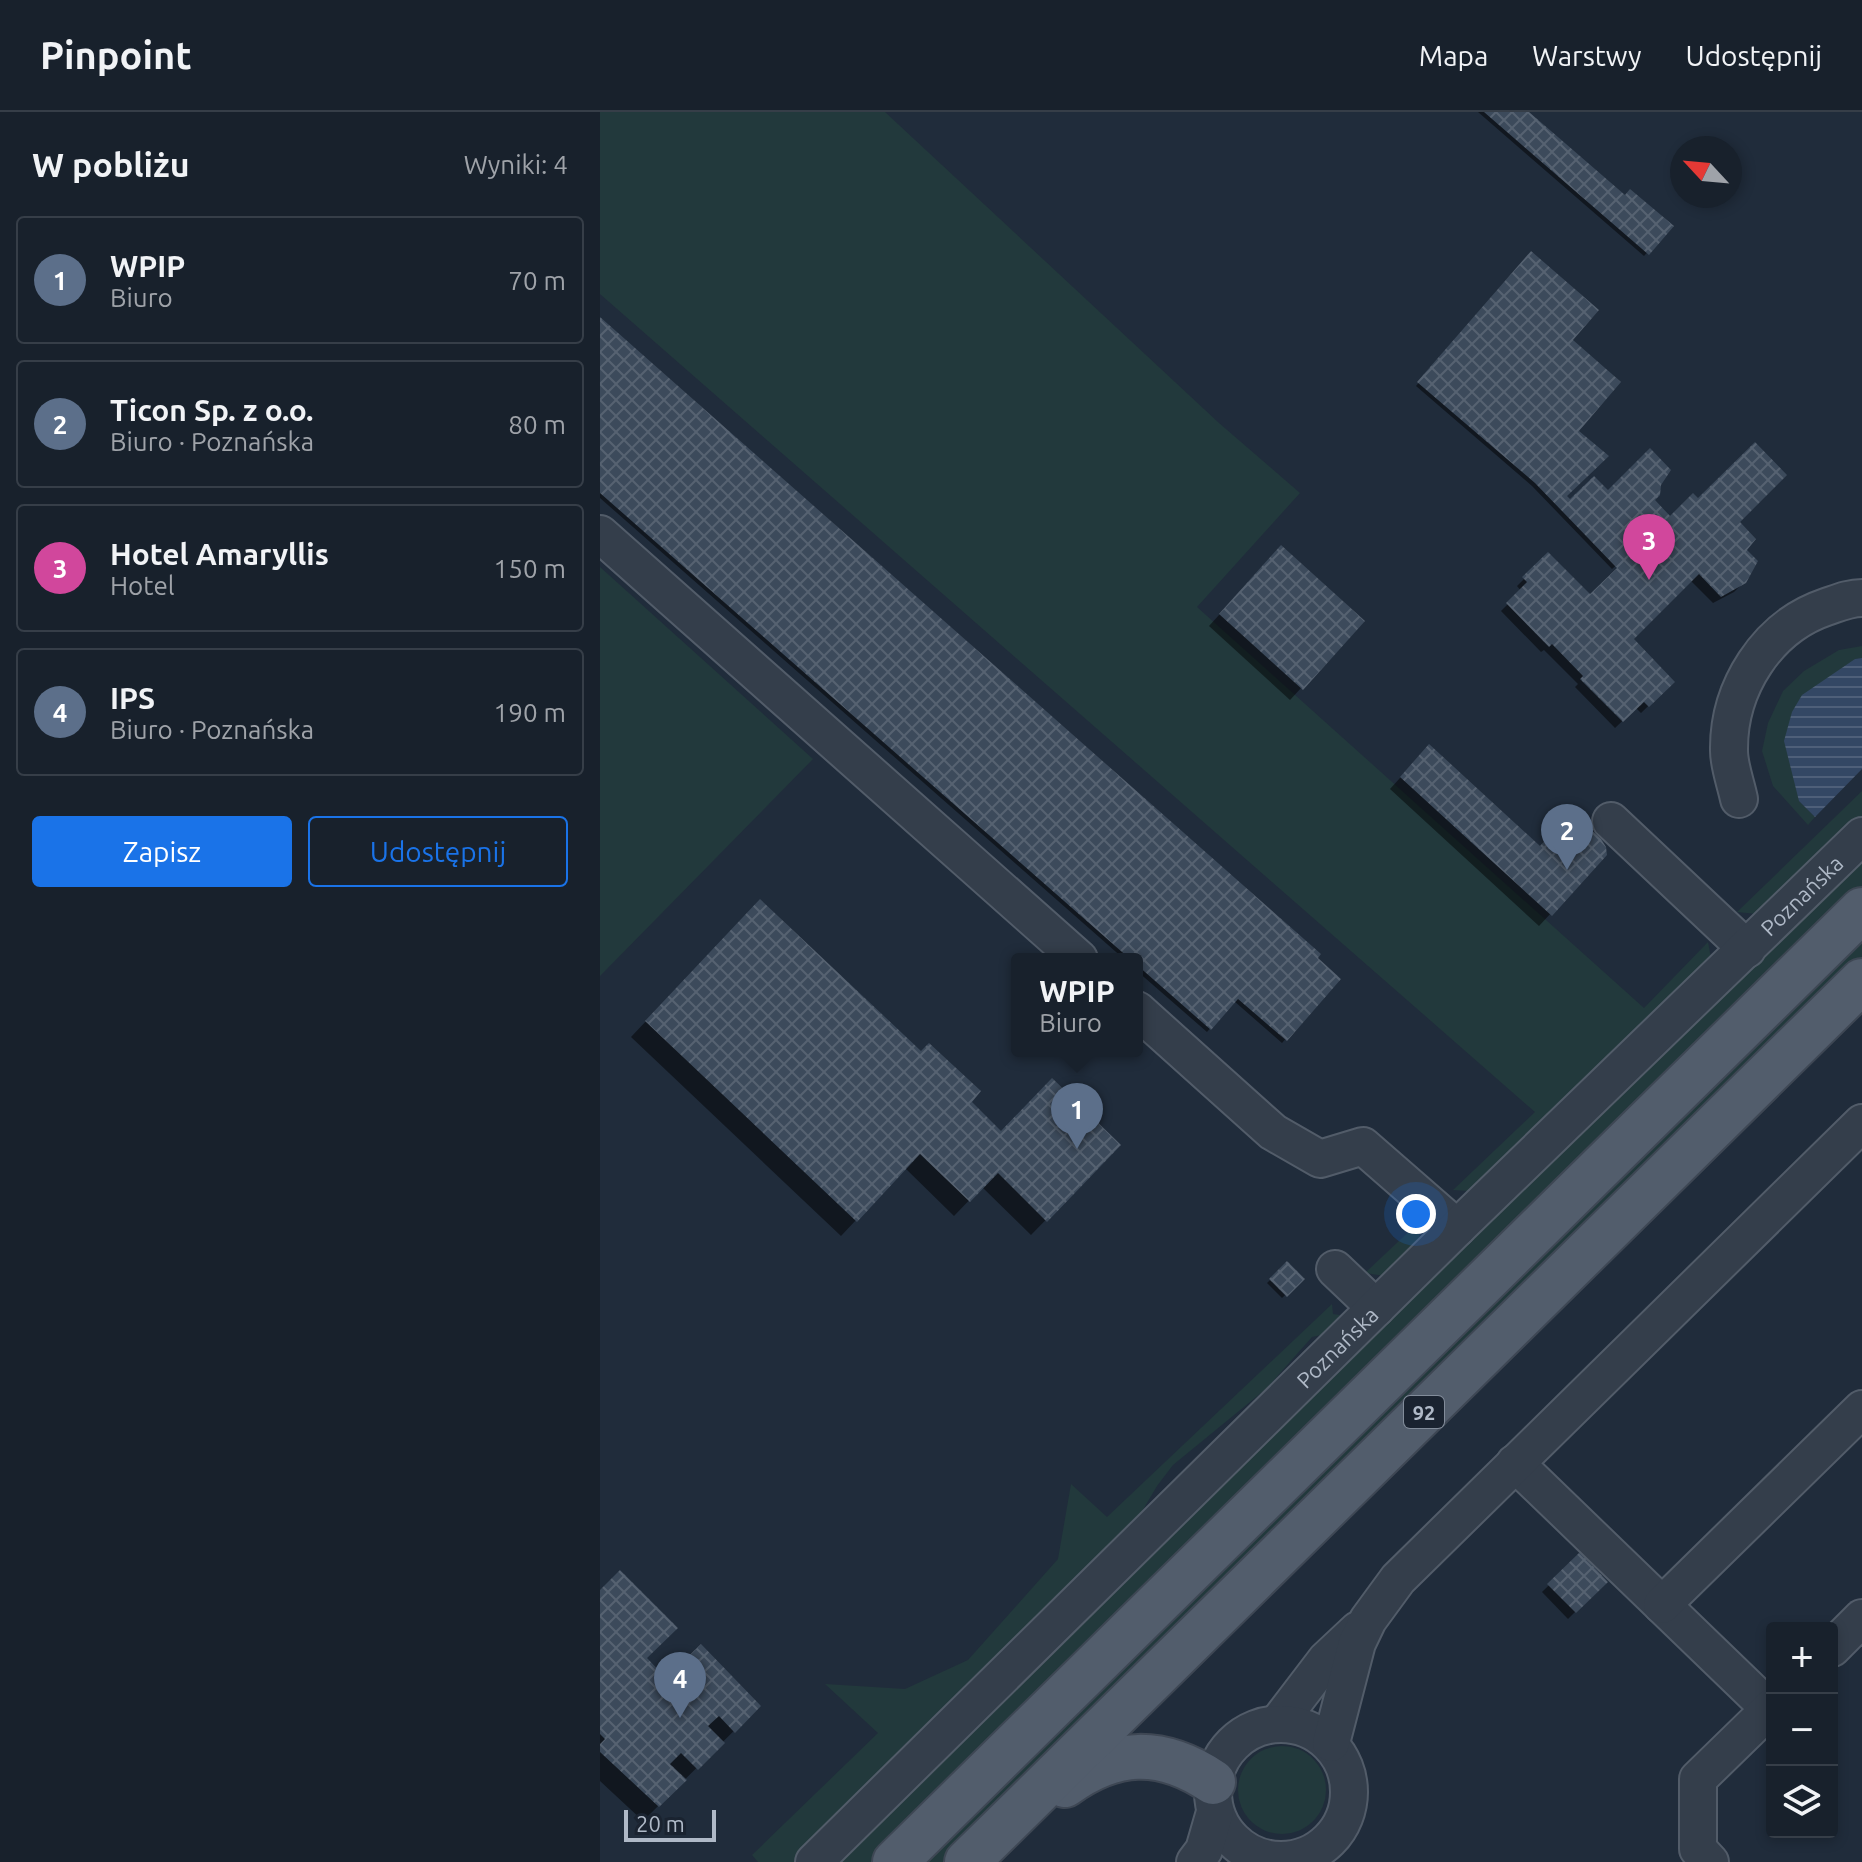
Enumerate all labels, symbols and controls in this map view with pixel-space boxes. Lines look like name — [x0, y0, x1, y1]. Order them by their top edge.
text: Pinpoint — [40, 34, 192, 76]
text: Mapa — [1419, 40, 1488, 71]
text: Warstwy — [1532, 40, 1642, 71]
text: Udostępnij — [1686, 40, 1822, 71]
north arrow — [1670, 136, 1742, 208]
text: W pobliżu — [32, 145, 190, 183]
text: Wyniki: 4 — [464, 150, 568, 179]
text: WPIP — [110, 249, 185, 283]
text: 1 — [53, 266, 67, 295]
text: 70 m — [508, 266, 566, 295]
text: Biuro — [110, 283, 173, 312]
text: Ticon Sp. z o.o. — [110, 393, 313, 427]
text: 2 — [53, 410, 67, 439]
text: 80 m — [508, 410, 566, 439]
text: Biuro · Poznańska — [110, 427, 314, 456]
pin: 3 — [1623, 514, 1675, 580]
text: Hotel Amaryllis — [110, 537, 329, 571]
text: 3 — [53, 554, 67, 583]
text: 150 m — [494, 554, 566, 583]
text: Hotel — [110, 571, 175, 600]
text: IPS — [110, 681, 155, 715]
text: 4 — [53, 698, 67, 727]
text: 190 m — [494, 698, 566, 727]
text: Biuro · Poznańska — [110, 715, 314, 744]
pin: 2 — [1541, 804, 1593, 870]
button: Zapisz — [32, 816, 292, 887]
button: Udostępnij — [308, 816, 568, 887]
street label: Poznańska — [1755, 850, 1847, 940]
popup — [1011, 953, 1143, 1057]
text: WPIP — [1039, 974, 1115, 1008]
text: Biuro — [1039, 1008, 1102, 1037]
pin: 1 — [1051, 1083, 1103, 1149]
your location — [1396, 1194, 1436, 1234]
street label: Poznańska — [1291, 1301, 1383, 1392]
road number: 92 — [1404, 1396, 1444, 1428]
map controls — [1766, 1622, 1838, 1838]
button: + — [1766, 1622, 1838, 1694]
pin: 4 — [654, 1652, 706, 1718]
button: − — [1766, 1694, 1838, 1766]
button: layers — [1766, 1766, 1838, 1838]
scale bar — [624, 1806, 716, 1842]
text: 20 m — [636, 1811, 685, 1836]

